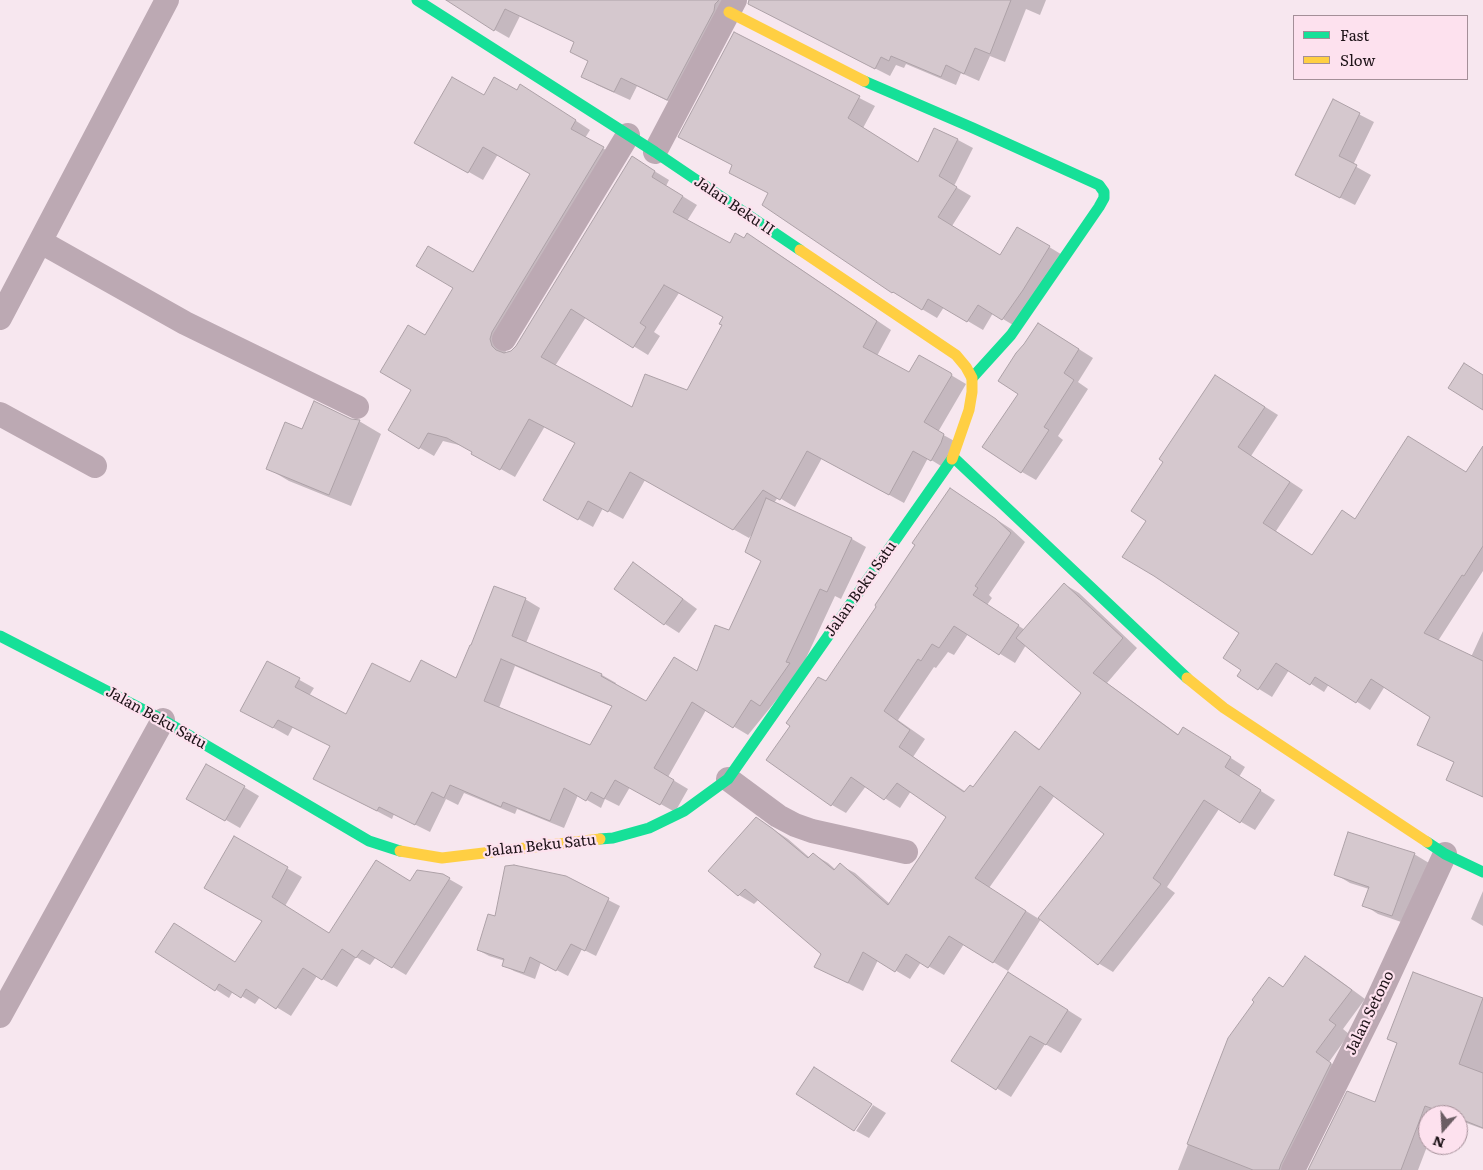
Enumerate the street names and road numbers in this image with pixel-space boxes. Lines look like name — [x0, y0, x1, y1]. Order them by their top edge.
street label: Jalan Beku II — [690, 173, 778, 239]
street label: Jalan Beku Satu — [821, 538, 901, 640]
street label: Jalan Beku Satu — [102, 683, 210, 753]
street label: Jalan Beku Satu — [483, 831, 597, 861]
street label: Jalan Setono — [1342, 968, 1398, 1058]

